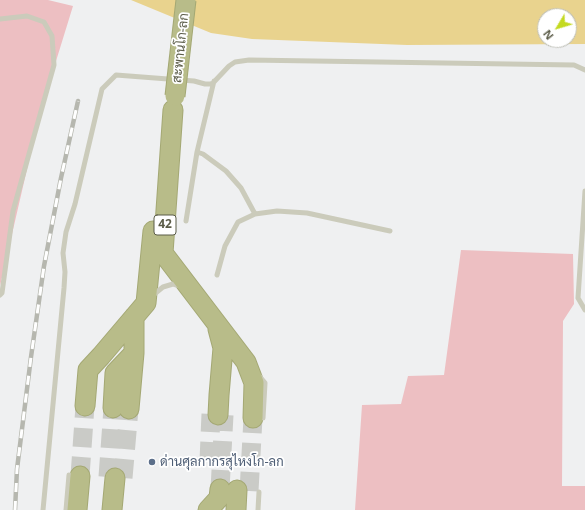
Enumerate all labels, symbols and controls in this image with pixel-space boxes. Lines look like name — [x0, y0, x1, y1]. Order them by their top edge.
north arrow — [537, 8, 577, 48]
street label: สะพานโก-ลก — [170, 12, 192, 84]
text: N — [539, 27, 557, 43]
road number: 42 — [154, 215, 176, 235]
place label: ด่านศุลกากรสุไหงโก-ลก — [160, 454, 284, 470]
marker: ด่านศุลกากรสุไหงโก-ลก — [147, 457, 157, 467]

